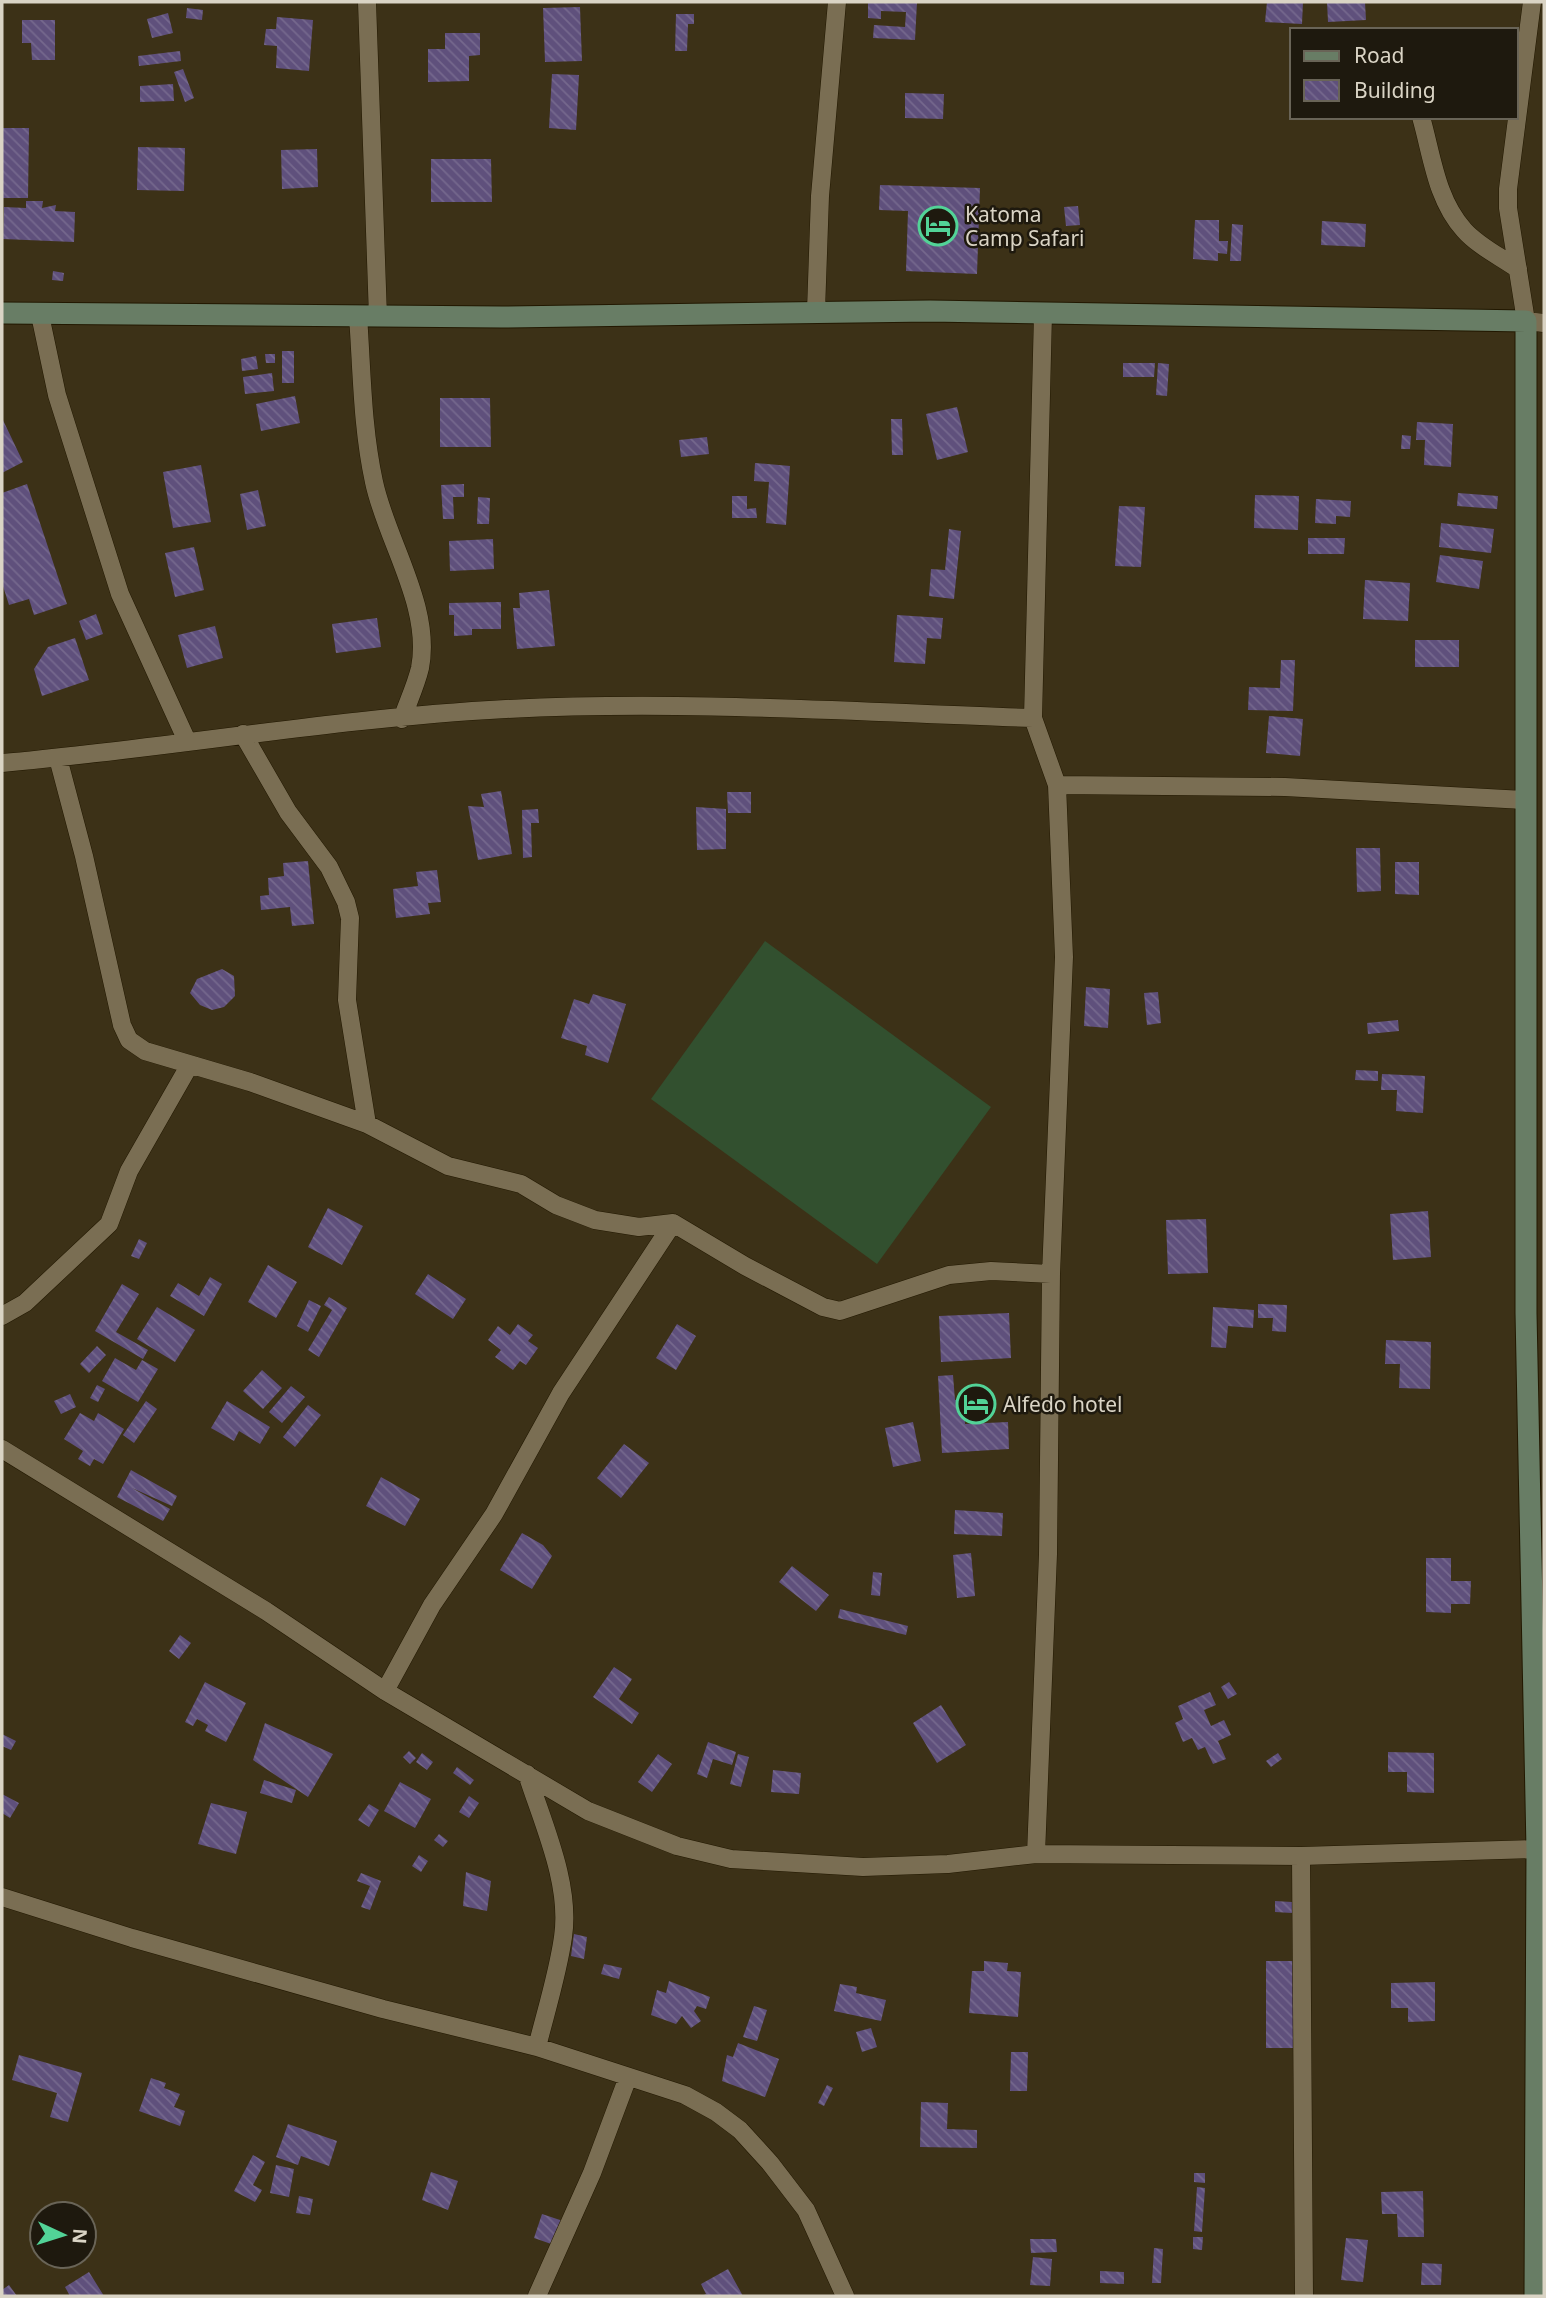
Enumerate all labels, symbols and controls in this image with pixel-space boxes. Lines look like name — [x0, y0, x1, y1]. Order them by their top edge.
legend — [1290, 28, 1518, 119]
text: Road — [1354, 41, 1404, 69]
text: Building — [1354, 76, 1436, 104]
place label: Katoma Camp Safari — [965, 200, 1084, 252]
hotel icon: Katoma Camp Safari — [917, 205, 959, 247]
hotel icon: Alfedo hotel — [955, 1383, 997, 1425]
place label: Alfedo hotel — [1003, 1390, 1123, 1418]
north arrow — [28, 2200, 98, 2270]
text: N — [66, 2228, 93, 2245]

